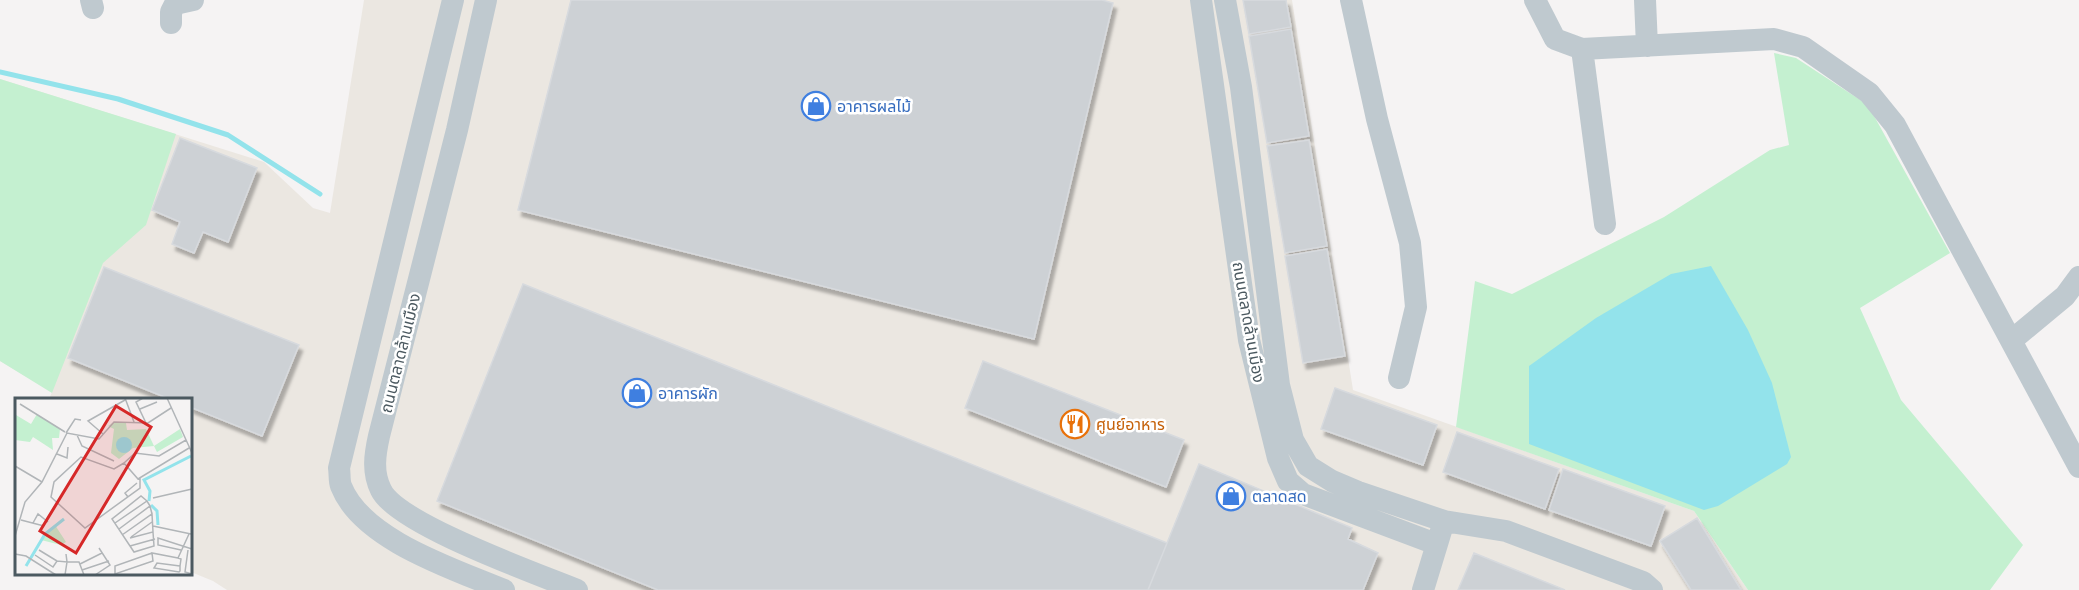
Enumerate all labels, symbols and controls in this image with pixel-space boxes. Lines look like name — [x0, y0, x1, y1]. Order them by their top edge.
shop icon: อาคารผลไม้ — [800, 90, 832, 122]
place label: อาคารผลไม้ — [837, 95, 911, 117]
street label: ถนนตลาดล้านเมือง — [1228, 260, 1270, 384]
street label: ถนนตลาดล้านเมือง — [374, 291, 426, 415]
shop icon: อาคารผัก — [621, 377, 653, 409]
place label: อาคารผัก — [658, 382, 718, 404]
inset map — [15, 398, 192, 575]
restaurant icon: ศูนย์อาหาร — [1059, 408, 1091, 440]
place label: ศูนย์อาหาร — [1096, 413, 1165, 435]
shop icon: ตลาดสด — [1215, 480, 1247, 512]
place label: ตลาดสด — [1252, 485, 1307, 507]

